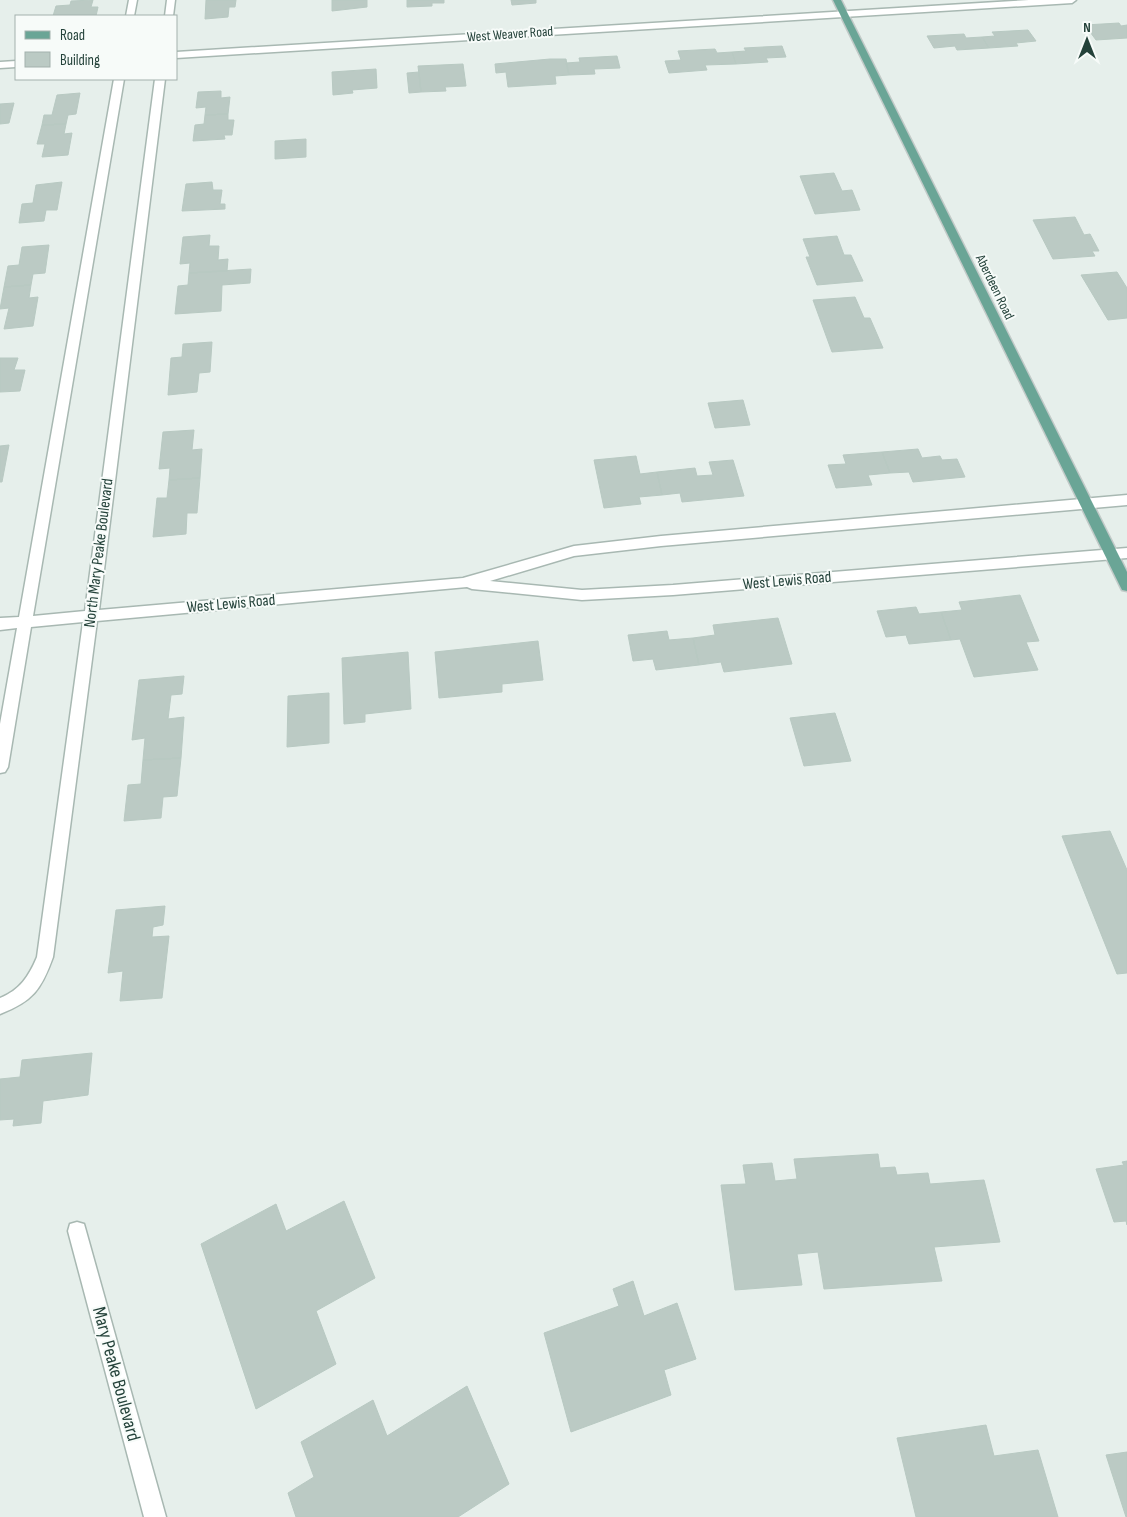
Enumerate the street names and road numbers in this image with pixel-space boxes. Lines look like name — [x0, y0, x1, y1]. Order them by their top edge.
street label: West Weaver Road — [466, 22, 554, 45]
street label: Aberdeen Road — [972, 251, 1018, 322]
street label: North Mary Peake Boulevard — [80, 477, 118, 629]
street label: West Lewis Road — [742, 568, 832, 594]
street label: West Lewis Road — [186, 591, 276, 617]
street label: Mary Peake Boulevard — [87, 1304, 145, 1444]

